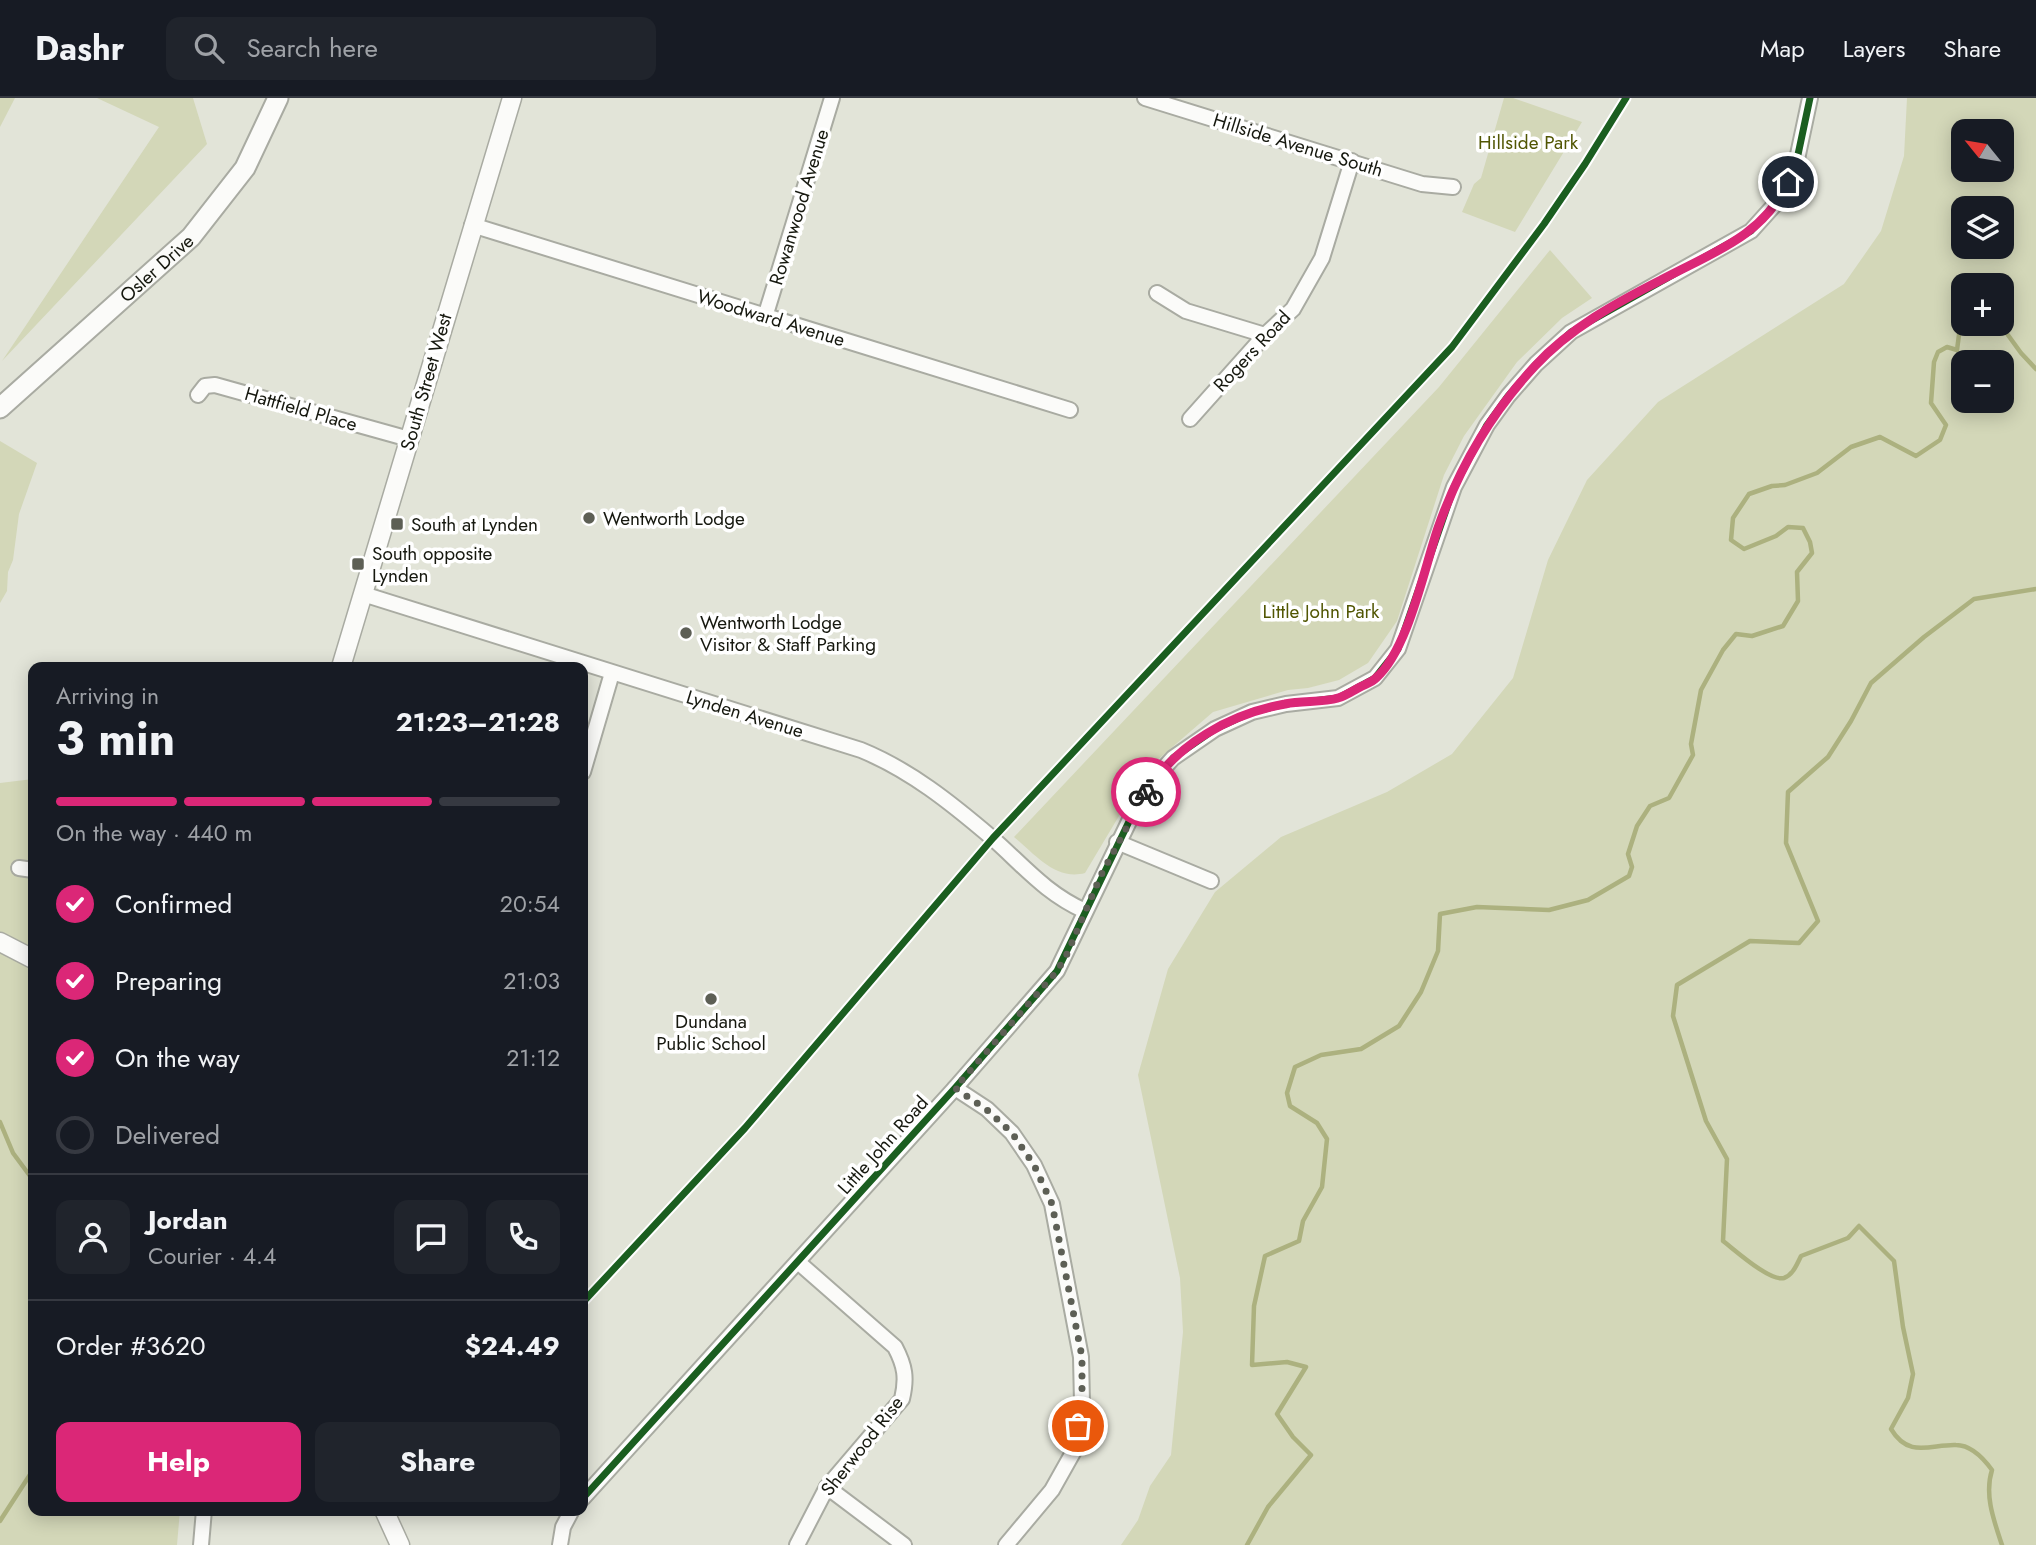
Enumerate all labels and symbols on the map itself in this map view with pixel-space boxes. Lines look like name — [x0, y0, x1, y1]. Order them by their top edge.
street label: Hillside Avenue South — [1210, 106, 1386, 184]
north arrow — [1951, 119, 2014, 182]
street label: Rowanwood Avenue — [762, 126, 836, 288]
park label: Hillside Park — [1478, 129, 1579, 156]
pin — [1758, 152, 1818, 212]
street label: Osler Drive — [113, 227, 200, 308]
street label: Woodward Avenue — [694, 283, 848, 353]
street label: Rogers Road — [1207, 304, 1297, 398]
street label: South Street West — [394, 310, 459, 454]
street label: Hattfield Place — [242, 380, 361, 438]
place label: Wentworth Lodge — [603, 505, 745, 532]
marker: Wentworth Lodge — [581, 510, 597, 526]
place label: South at Lynden — [411, 511, 538, 538]
marker: South at Lynden — [389, 516, 405, 532]
place label: South opposite Lynden — [372, 540, 493, 589]
marker: South opposite Lynden — [350, 556, 366, 572]
park label: Little John Park — [1263, 598, 1380, 625]
place label: Wentworth Lodge Visitor & Staff Parking — [700, 609, 876, 658]
marker: Wentworth Lodge Visitor & Staff Parking — [678, 625, 694, 641]
street label: Lynden Avenue — [683, 683, 807, 745]
courier — [1111, 757, 1181, 827]
marker: Dundana Public School — [703, 991, 719, 1007]
place label: Dundana Public School — [656, 1008, 766, 1057]
street label: Little John Road — [831, 1090, 935, 1200]
street label: Sherwood Rise — [814, 1390, 910, 1502]
pin — [1048, 1396, 1108, 1456]

